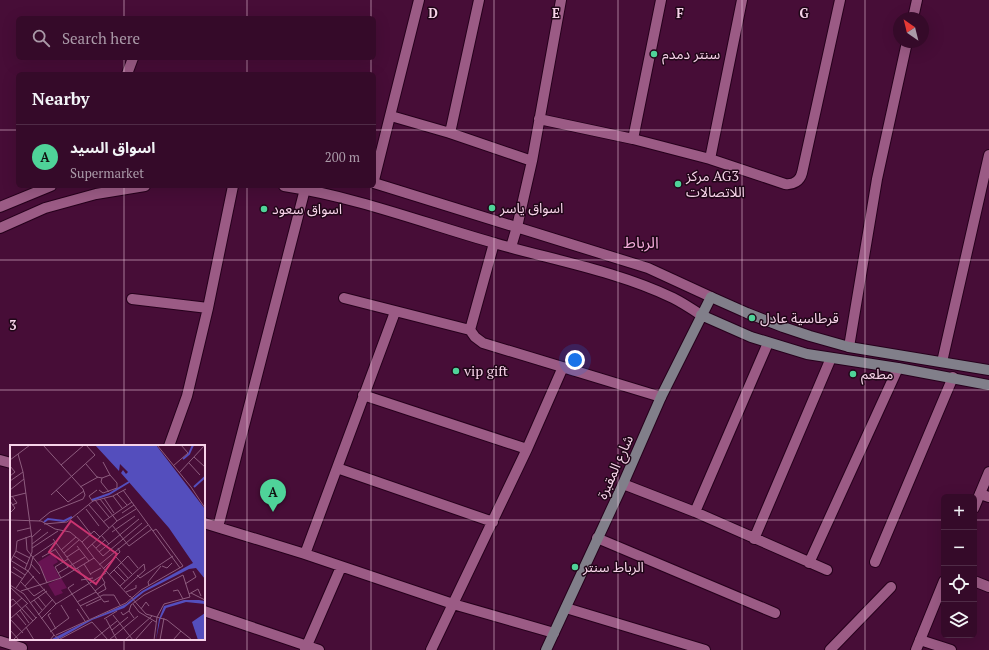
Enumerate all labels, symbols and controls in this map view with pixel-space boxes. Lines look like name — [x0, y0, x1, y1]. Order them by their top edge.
text: D — [428, 4, 438, 22]
text: E — [552, 4, 560, 22]
text: F — [676, 4, 684, 22]
text: G — [799, 4, 809, 22]
north arrow — [893, 12, 929, 48]
search box — [16, 16, 376, 60]
icon: search — [30, 27, 52, 49]
text: Search here — [62, 28, 140, 48]
place label: سنتر دمدم — [662, 44, 720, 65]
marker: سنتر دمدم — [649, 49, 659, 59]
text: Nearby — [32, 87, 90, 110]
text: اسواق السيد — [70, 137, 155, 157]
text: A — [40, 148, 50, 166]
text: 200 m — [325, 148, 360, 166]
text: Supermarket — [70, 164, 144, 182]
place label: مركز AG3 اللاتصالات — [685, 166, 745, 201]
marker: مركز AG3 اللاتصالات — [673, 179, 683, 189]
place label: اسواق ياسر — [499, 198, 563, 217]
place label: اسواق سعود — [272, 199, 342, 218]
marker: اسواق ياسر — [487, 203, 497, 213]
marker: اسواق سعود — [259, 204, 269, 214]
district label: الرباط — [623, 231, 659, 253]
place label: قرطاسية عادل — [760, 308, 839, 327]
marker: قرطاسية عادل — [747, 313, 757, 323]
text: 3 — [9, 316, 17, 334]
your location — [565, 350, 585, 370]
place label: vip gift — [463, 361, 509, 380]
place label: مطعم — [861, 364, 893, 385]
marker: vip gift — [451, 366, 461, 376]
marker: مطعم — [848, 369, 858, 379]
street label: شارع المقبرة — [592, 432, 639, 503]
inset map — [10, 445, 205, 640]
pin: A — [260, 479, 286, 512]
map controls — [941, 494, 977, 638]
button: + — [941, 494, 977, 530]
button: − — [941, 530, 977, 566]
place label: الرباط سنتر — [582, 557, 644, 576]
marker: الرباط سنتر — [570, 562, 580, 572]
button: locate — [941, 566, 977, 602]
button: layers — [941, 602, 977, 638]

